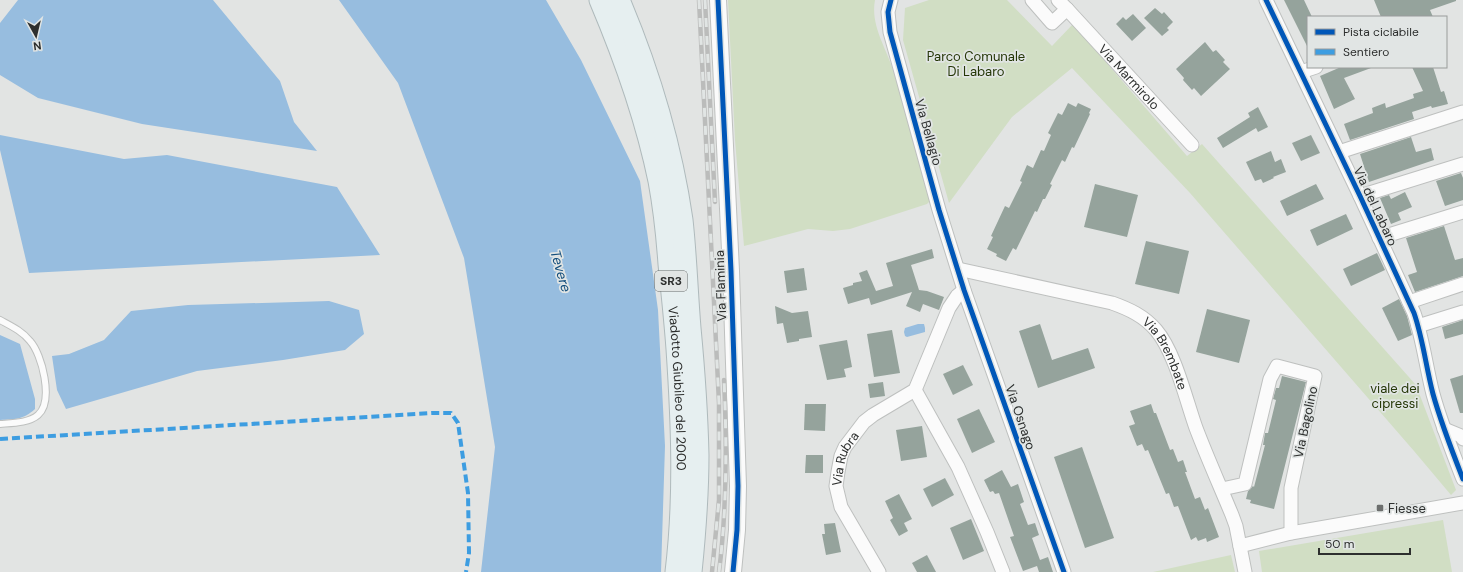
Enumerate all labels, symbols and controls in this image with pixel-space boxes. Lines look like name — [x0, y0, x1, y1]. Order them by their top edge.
north arrow — [16, 16, 56, 56]
legend — [1307, 16, 1447, 68]
text: Pista ciclabile — [1343, 24, 1419, 40]
text: N — [32, 38, 42, 53]
street label: Via Marmirolo — [1095, 41, 1163, 114]
text: Sentiero — [1343, 44, 1389, 60]
park label: Parco Comunale Di Labaro — [927, 48, 1025, 80]
street label: Via Bellagio — [911, 97, 946, 168]
street label: Via del Labaro — [1350, 164, 1401, 249]
water label: Tevere — [546, 248, 576, 294]
street label: Via Flaminia — [711, 250, 730, 322]
road number: SR3 — [655, 271, 687, 291]
street label: Viadotto Giubileo del 2000 — [664, 305, 690, 471]
street label: Via Brembate — [1139, 313, 1191, 392]
park label: viale dei cipressi — [1370, 380, 1420, 412]
street label: Via Osnago — [1001, 382, 1040, 452]
street label: Via Bagolino — [1290, 384, 1321, 460]
street label: Via Rubra — [828, 428, 863, 487]
place label: Fiesse — [1388, 500, 1426, 517]
marker: Fiesse — [1375, 503, 1385, 513]
scale bar — [1319, 530, 1410, 556]
text: 50 m — [1325, 536, 1354, 552]

